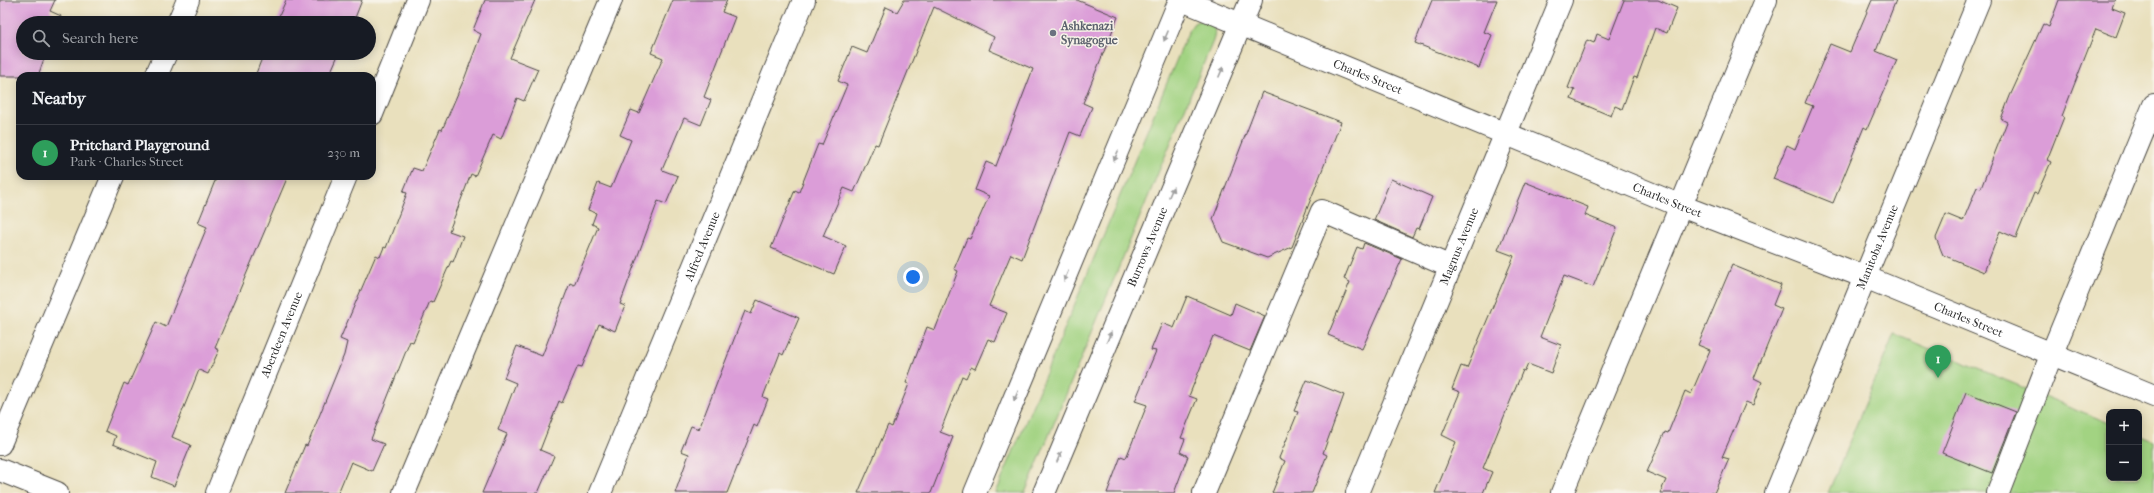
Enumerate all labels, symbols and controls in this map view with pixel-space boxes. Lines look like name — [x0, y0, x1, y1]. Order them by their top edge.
search box — [16, 16, 376, 60]
place label: Ashkenazi Synagogue — [1060, 19, 1118, 48]
icon: search — [30, 27, 52, 49]
marker: Ashkenazi Synagogue — [1048, 28, 1058, 38]
text: Search here — [62, 29, 138, 47]
one-way arrow — [1162, 31, 1168, 43]
street label: Charles Street — [1331, 56, 1405, 97]
one-way arrow — [1218, 66, 1224, 77]
text: Nearby — [32, 88, 86, 108]
text: Pritchard Playground — [70, 136, 209, 154]
text: 1 — [43, 145, 47, 160]
text: 230 m — [327, 145, 360, 160]
one-way arrow — [1112, 151, 1118, 163]
text: Park · Charles Street — [70, 154, 183, 169]
street label: Charles Street — [1631, 180, 1705, 221]
one-way arrow — [1168, 185, 1174, 197]
street label: Manitoba Avenue — [1854, 202, 1901, 292]
street label: Burrows Avenue — [1124, 205, 1170, 289]
street label: Magnus Avenue — [1437, 205, 1481, 287]
street label: Alfred Avenue — [681, 209, 723, 284]
your location — [903, 267, 923, 287]
one-way arrow — [1062, 271, 1068, 283]
street label: Aberdeen Avenue — [257, 289, 305, 381]
street label: Charles Street — [1932, 299, 2006, 340]
one-way arrow — [1107, 331, 1113, 343]
pin: 1 — [1925, 345, 1951, 378]
one-way arrow — [1012, 391, 1018, 403]
map controls — [2106, 409, 2142, 481]
button: + — [2106, 409, 2142, 445]
button: − — [2106, 445, 2142, 481]
one-way arrow — [1056, 452, 1062, 463]

